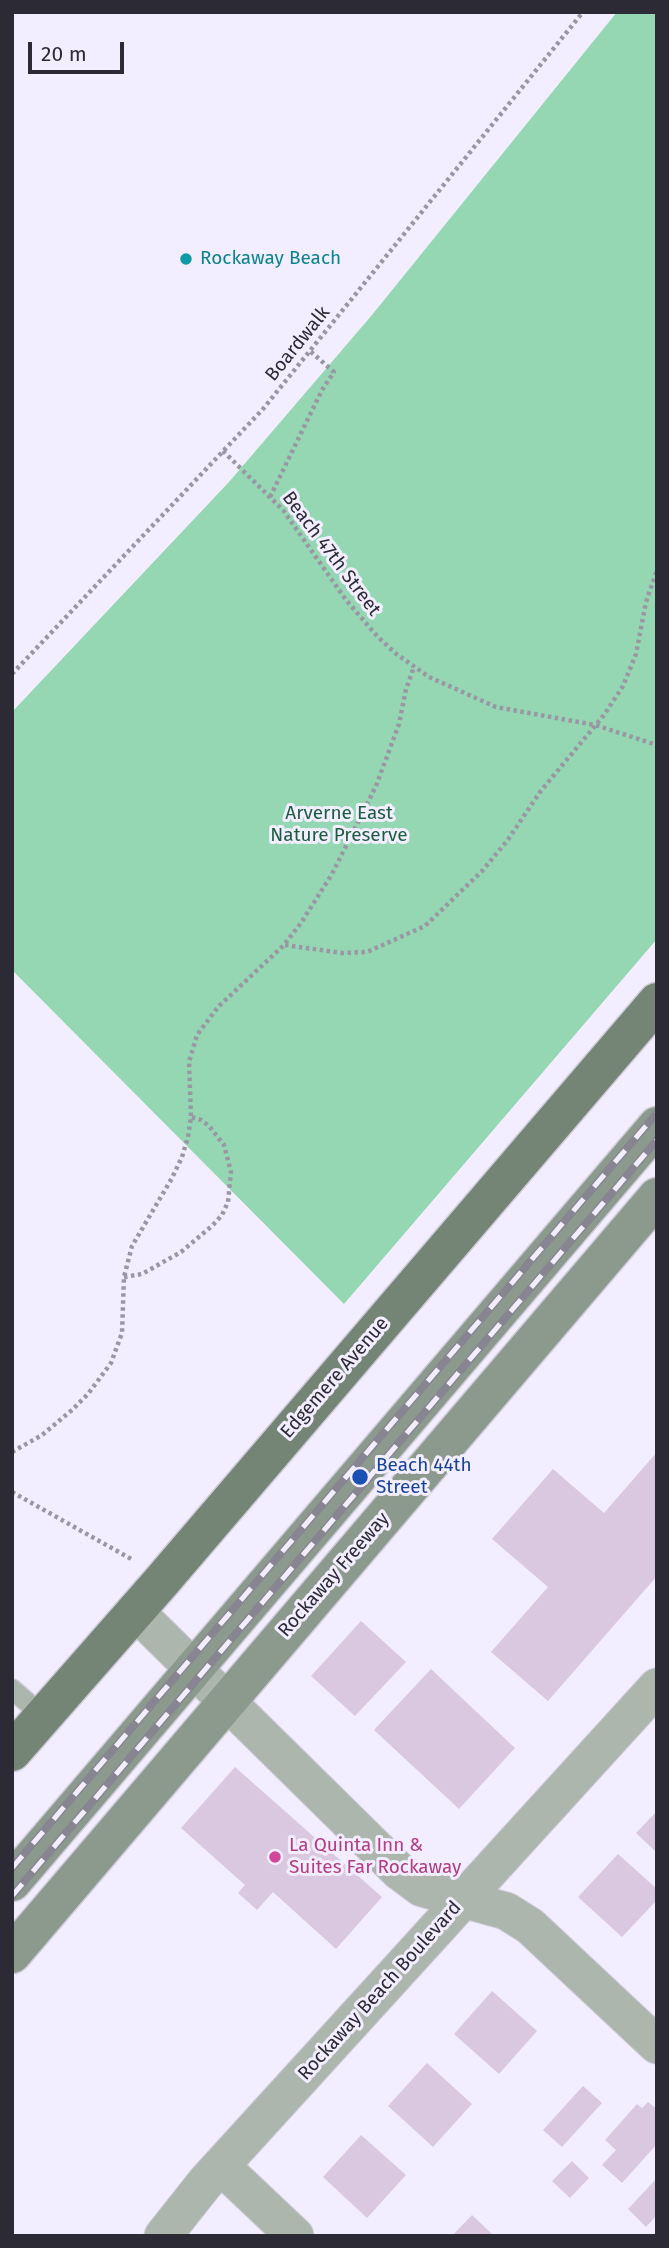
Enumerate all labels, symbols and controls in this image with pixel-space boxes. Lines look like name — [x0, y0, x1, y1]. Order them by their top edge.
scale bar — [32, 28, 128, 72]
text: 20 m — [41, 41, 87, 67]
place label: Rockaway Beach — [200, 248, 341, 270]
marker: Rockaway Beach — [178, 251, 194, 267]
street label: Boardwalk — [261, 302, 335, 386]
street label: Beach 47th Street — [277, 487, 385, 621]
park label: Arverne East Nature Preserve — [270, 803, 408, 847]
street label: Edgemere Avenue — [276, 1313, 394, 1443]
place label: Beach 44th Street — [376, 1455, 472, 1499]
marker: Beach 44th Street — [350, 1467, 370, 1487]
street label: Rockaway Freeway — [274, 1508, 394, 1642]
place label: La Quinta Inn & Suites Far Rockaway — [289, 1835, 461, 1879]
marker: La Quinta Inn & Suites Far Rockaway — [267, 1849, 283, 1865]
street label: Rockaway Beach Boulevard — [294, 1897, 466, 2085]

